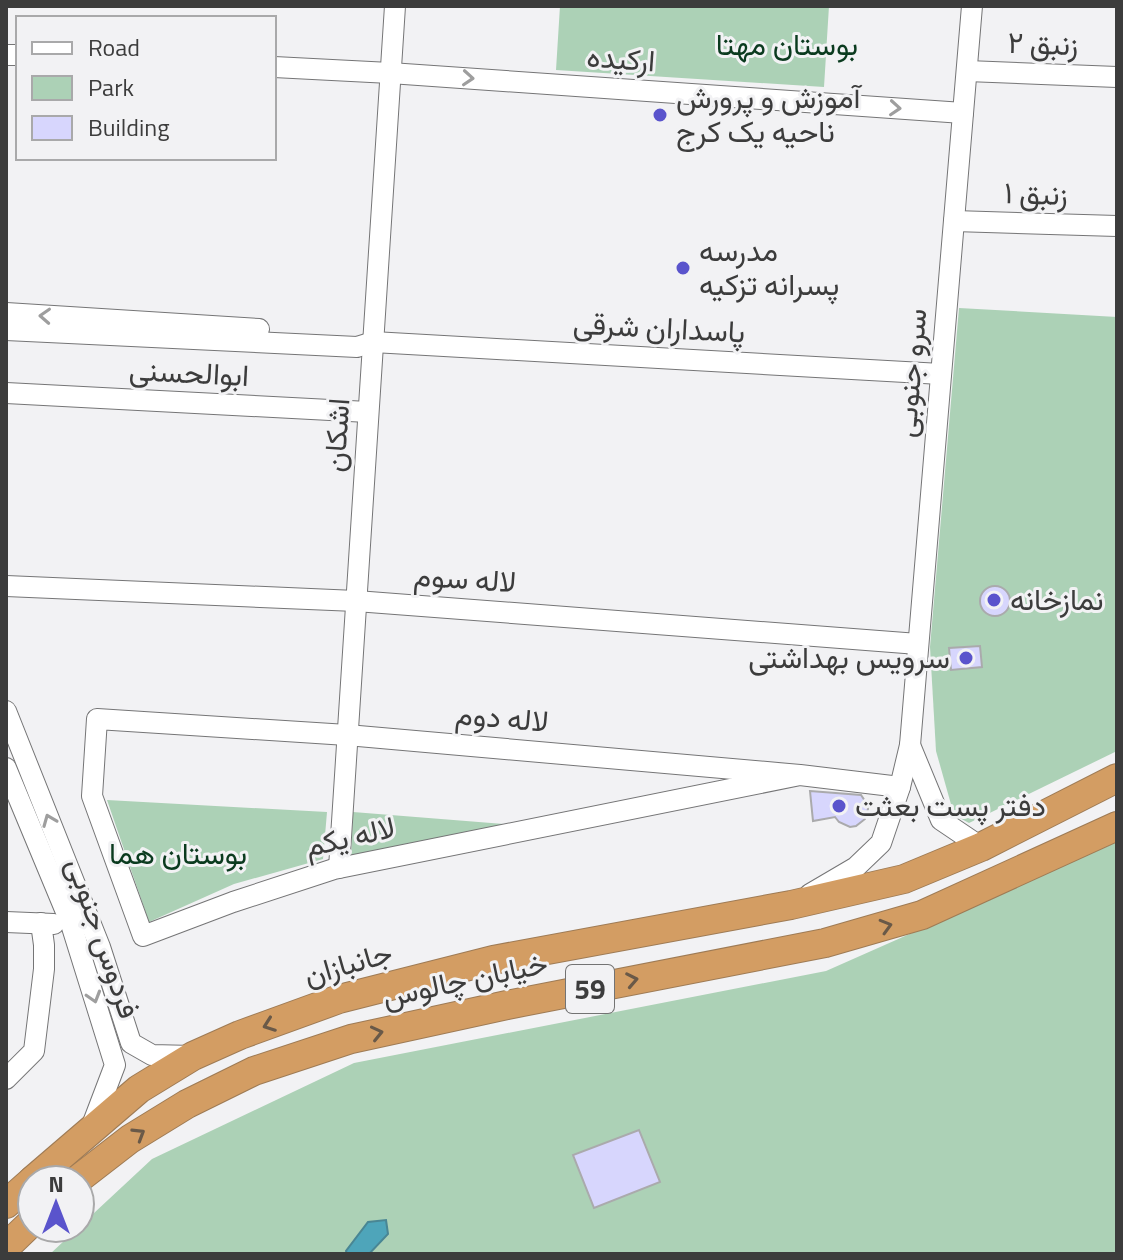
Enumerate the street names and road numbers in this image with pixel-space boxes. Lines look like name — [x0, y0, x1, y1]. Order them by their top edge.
street label: زنبق ۲ — [1007, 19, 1079, 67]
street label: ارکیده — [585, 33, 657, 83]
street label: زنبق ۱ — [1003, 169, 1069, 217]
street label: پاسداران شرقی — [572, 300, 746, 354]
street label: سرو جنوبی — [881, 306, 939, 439]
street label: ابوالحسنی — [128, 346, 250, 398]
street label: اشکان — [310, 396, 362, 473]
street label: لاله سوم — [412, 551, 518, 605]
street label: لاله دوم — [454, 690, 551, 744]
street label: لاله یکم — [300, 803, 400, 869]
street label: فردوس جنوبی — [55, 851, 153, 1024]
street label: جانبازان — [298, 928, 397, 998]
street label: خیابان چالوس — [378, 939, 552, 1019]
road number: 59 — [566, 965, 614, 1013]

